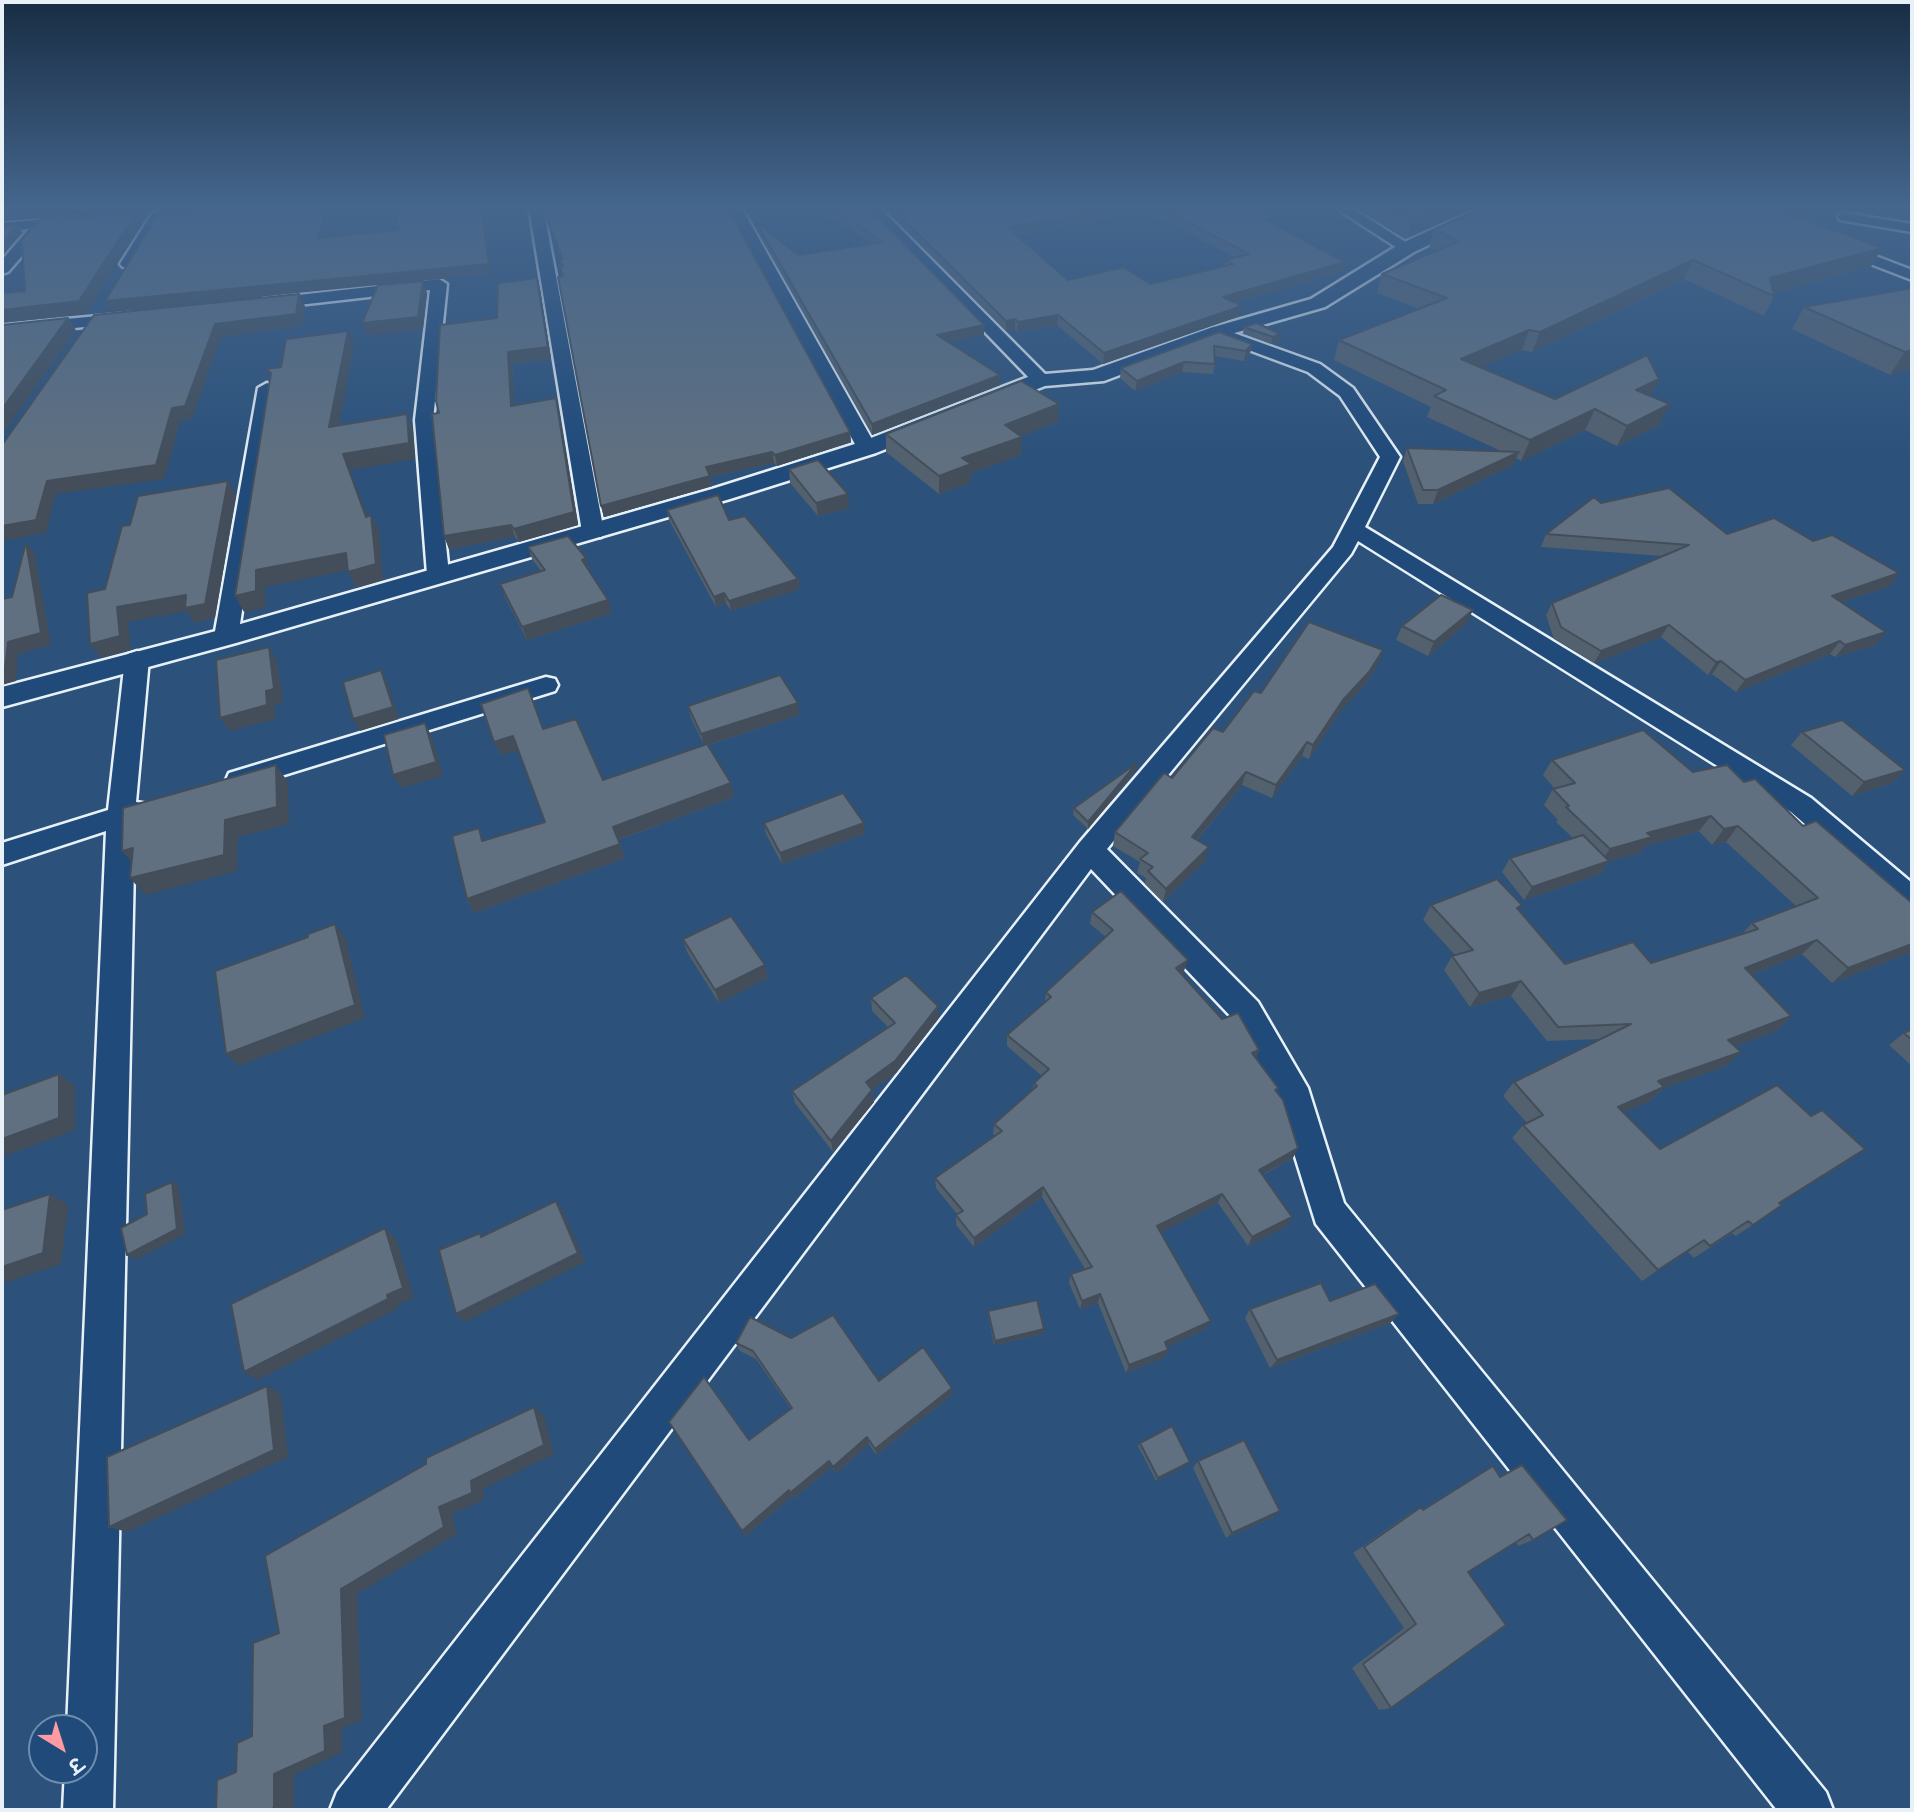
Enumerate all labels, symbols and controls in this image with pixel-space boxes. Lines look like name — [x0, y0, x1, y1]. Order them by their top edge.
north arrow — [28, 1714, 98, 1784]
text: उ — [63, 1751, 87, 1777]

